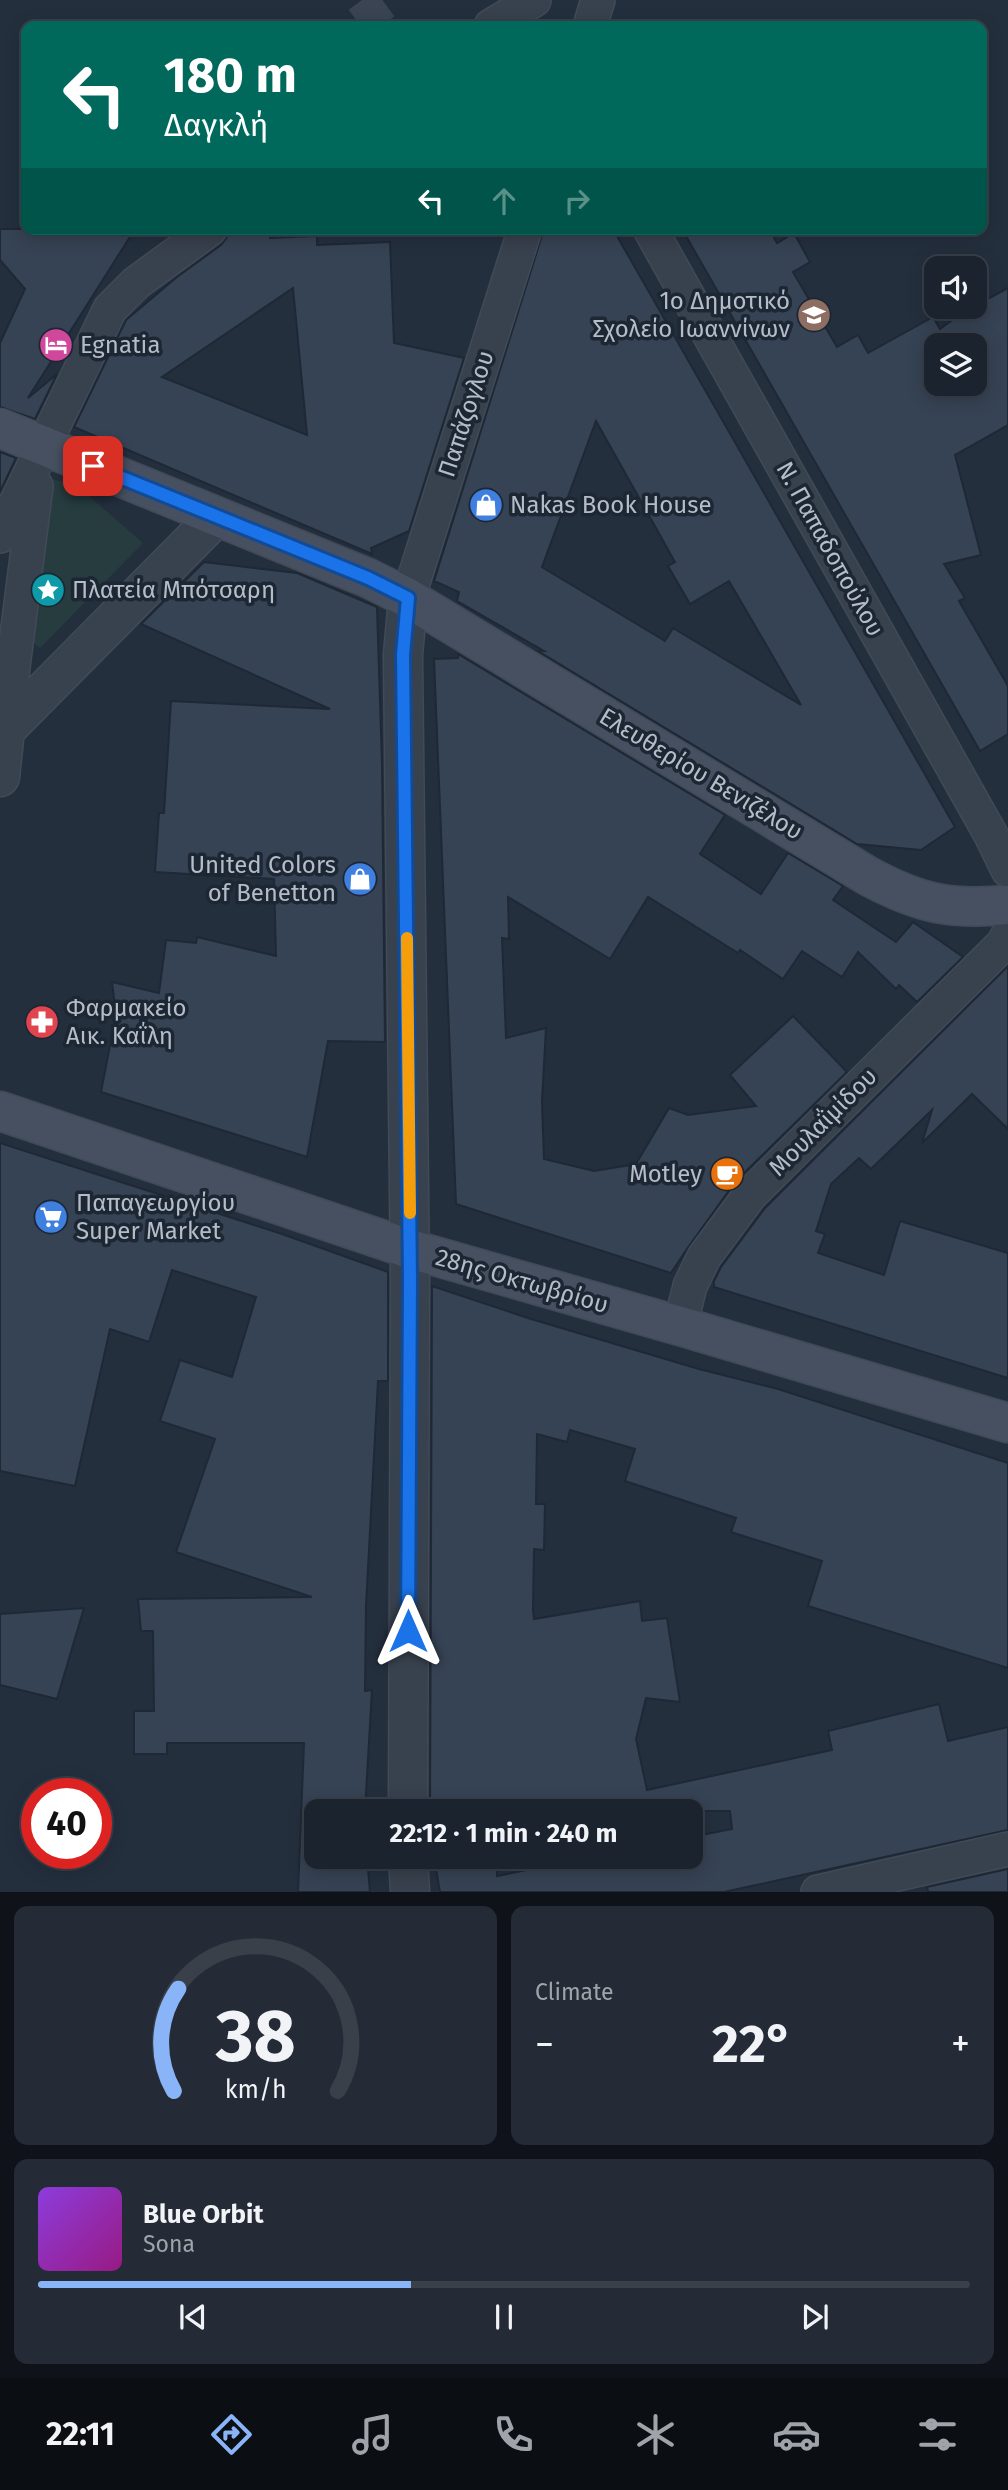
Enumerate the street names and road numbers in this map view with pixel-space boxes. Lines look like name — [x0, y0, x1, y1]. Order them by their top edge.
street label: Παπάζογλου — [432, 347, 500, 481]
street label: Ν. Παπαδοπούλου — [770, 457, 890, 641]
street label: Ελευθερίου Βενιζέλου — [594, 702, 808, 846]
street label: Μουλαΐμίδου — [762, 1061, 883, 1182]
street label: 28ης Οκτωβρίου — [432, 1243, 612, 1319]

